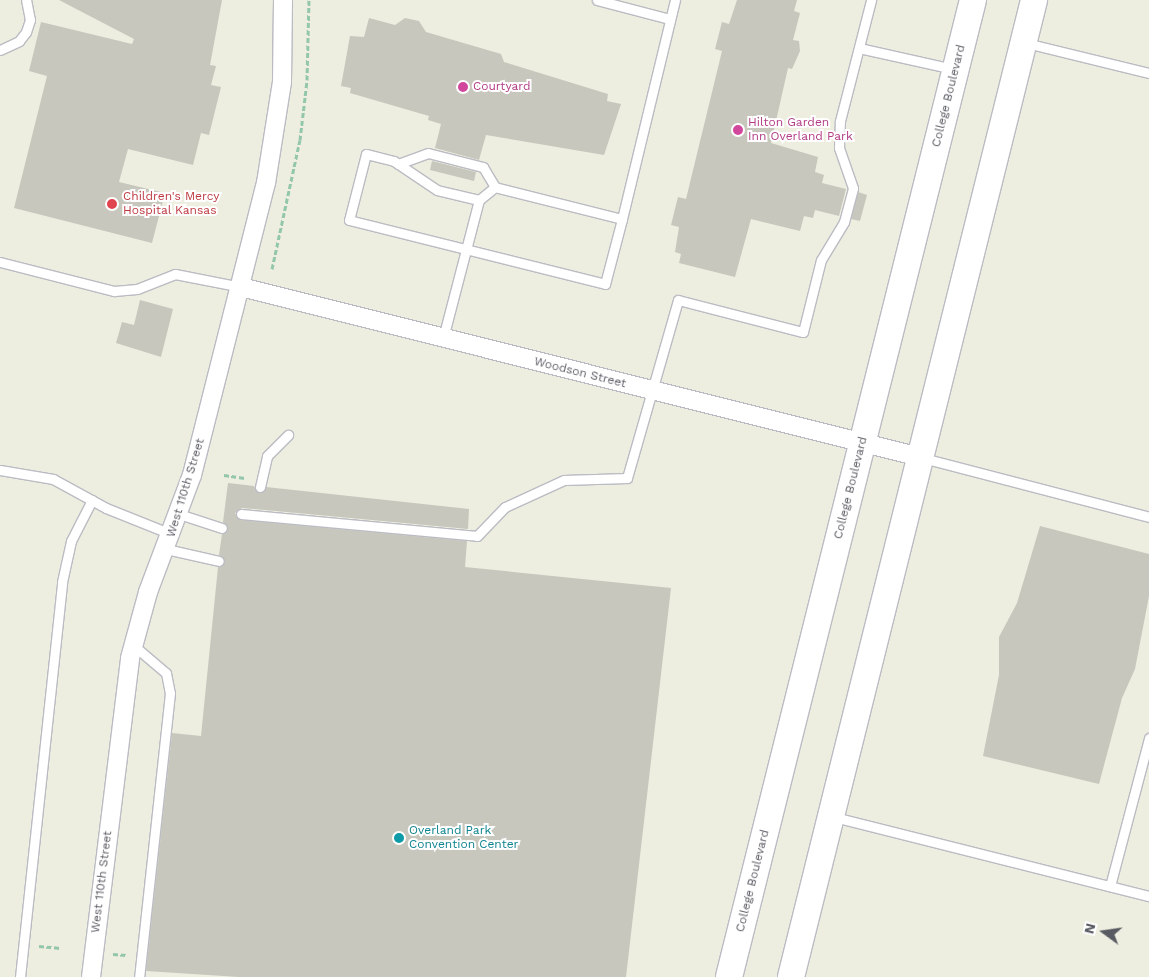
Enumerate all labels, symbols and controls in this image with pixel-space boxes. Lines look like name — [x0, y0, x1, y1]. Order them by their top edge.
street label: College Boulevard — [929, 43, 969, 149]
place label: Courtyard — [473, 80, 530, 94]
marker: Courtyard — [457, 81, 469, 93]
place label: Hilton Garden Inn Overland Park — [748, 116, 853, 144]
marker: Hilton Garden Inn Overland Park — [732, 124, 744, 136]
place label: Children's Mercy Hospital Kansas — [123, 190, 219, 218]
marker: Children's Mercy Hospital Kansas — [105, 197, 119, 211]
street label: Woodson Street — [533, 355, 627, 391]
street label: College Boulevard — [831, 435, 871, 541]
street label: West 110th Street — [164, 437, 208, 539]
place label: Overland Park Convention Center — [409, 824, 518, 852]
street label: College Boulevard — [733, 828, 773, 934]
street label: West 110th Street — [89, 830, 115, 934]
marker: Overland Park Convention Center — [393, 832, 405, 844]
north arrow — [1079, 907, 1129, 957]
text: N — [1080, 921, 1098, 935]

